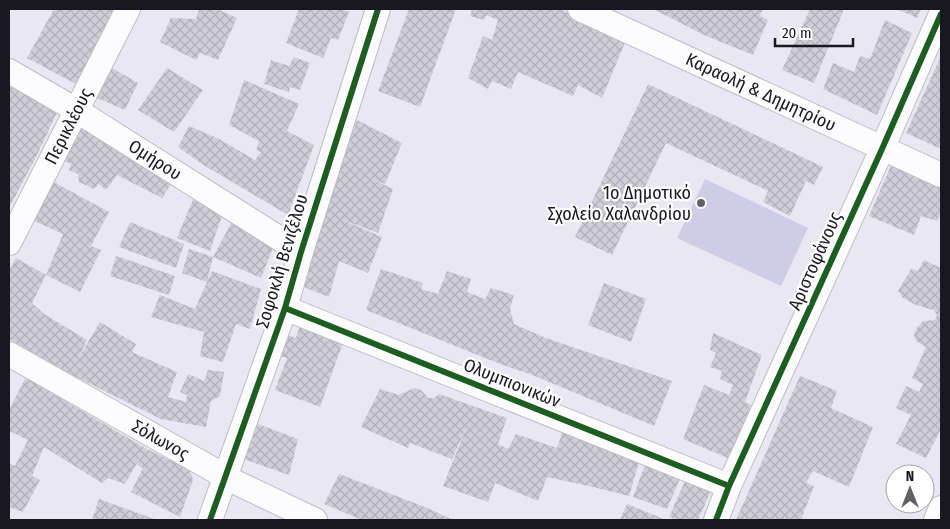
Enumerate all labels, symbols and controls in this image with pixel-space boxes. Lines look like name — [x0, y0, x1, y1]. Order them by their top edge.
scale bar — [775, 15, 852, 47]
text: 20 m — [782, 24, 812, 42]
street label: Καραολή & Δημητρίου — [682, 48, 839, 136]
street label: Περικλέους — [40, 84, 97, 168]
street label: Ομήρου — [124, 135, 186, 185]
place label: 1ο Δημοτικό Σχολείο Χαλανδρίου — [548, 182, 691, 225]
street label: Σοφοκλή Βενιζέλου — [251, 191, 313, 331]
marker: 1ο Δημοτικό Σχολείο Χαλανδρίου — [695, 197, 707, 209]
street label: Αριστοφάνους — [784, 208, 847, 314]
street label: Ολυμπιονικών — [460, 354, 564, 412]
street label: Σόλωνος — [128, 415, 193, 465]
north arrow — [885, 464, 935, 514]
text: N — [906, 468, 914, 485]

